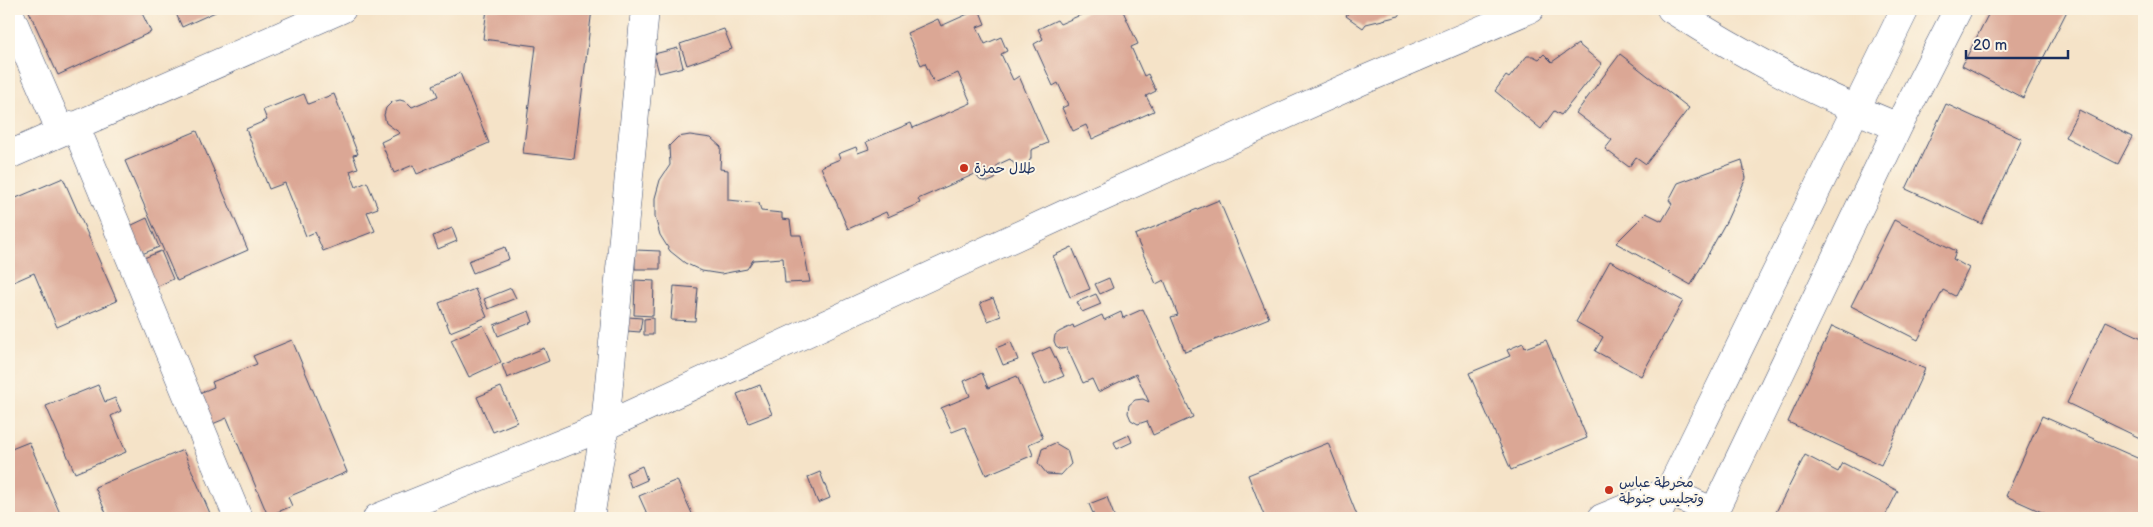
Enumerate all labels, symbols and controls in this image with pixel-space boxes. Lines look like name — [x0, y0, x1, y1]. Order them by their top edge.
scale bar — [1966, 28, 2068, 60]
text: 20 m — [1973, 36, 2007, 55]
place label: طلال حمزة — [974, 160, 1036, 177]
marker: طلال حمزة — [958, 162, 970, 174]
place label: مخرطة عباس وتجليس جنوطة — [1619, 474, 1704, 508]
marker: مخرطة عباس وتجليس جنوطة — [1603, 484, 1615, 496]

